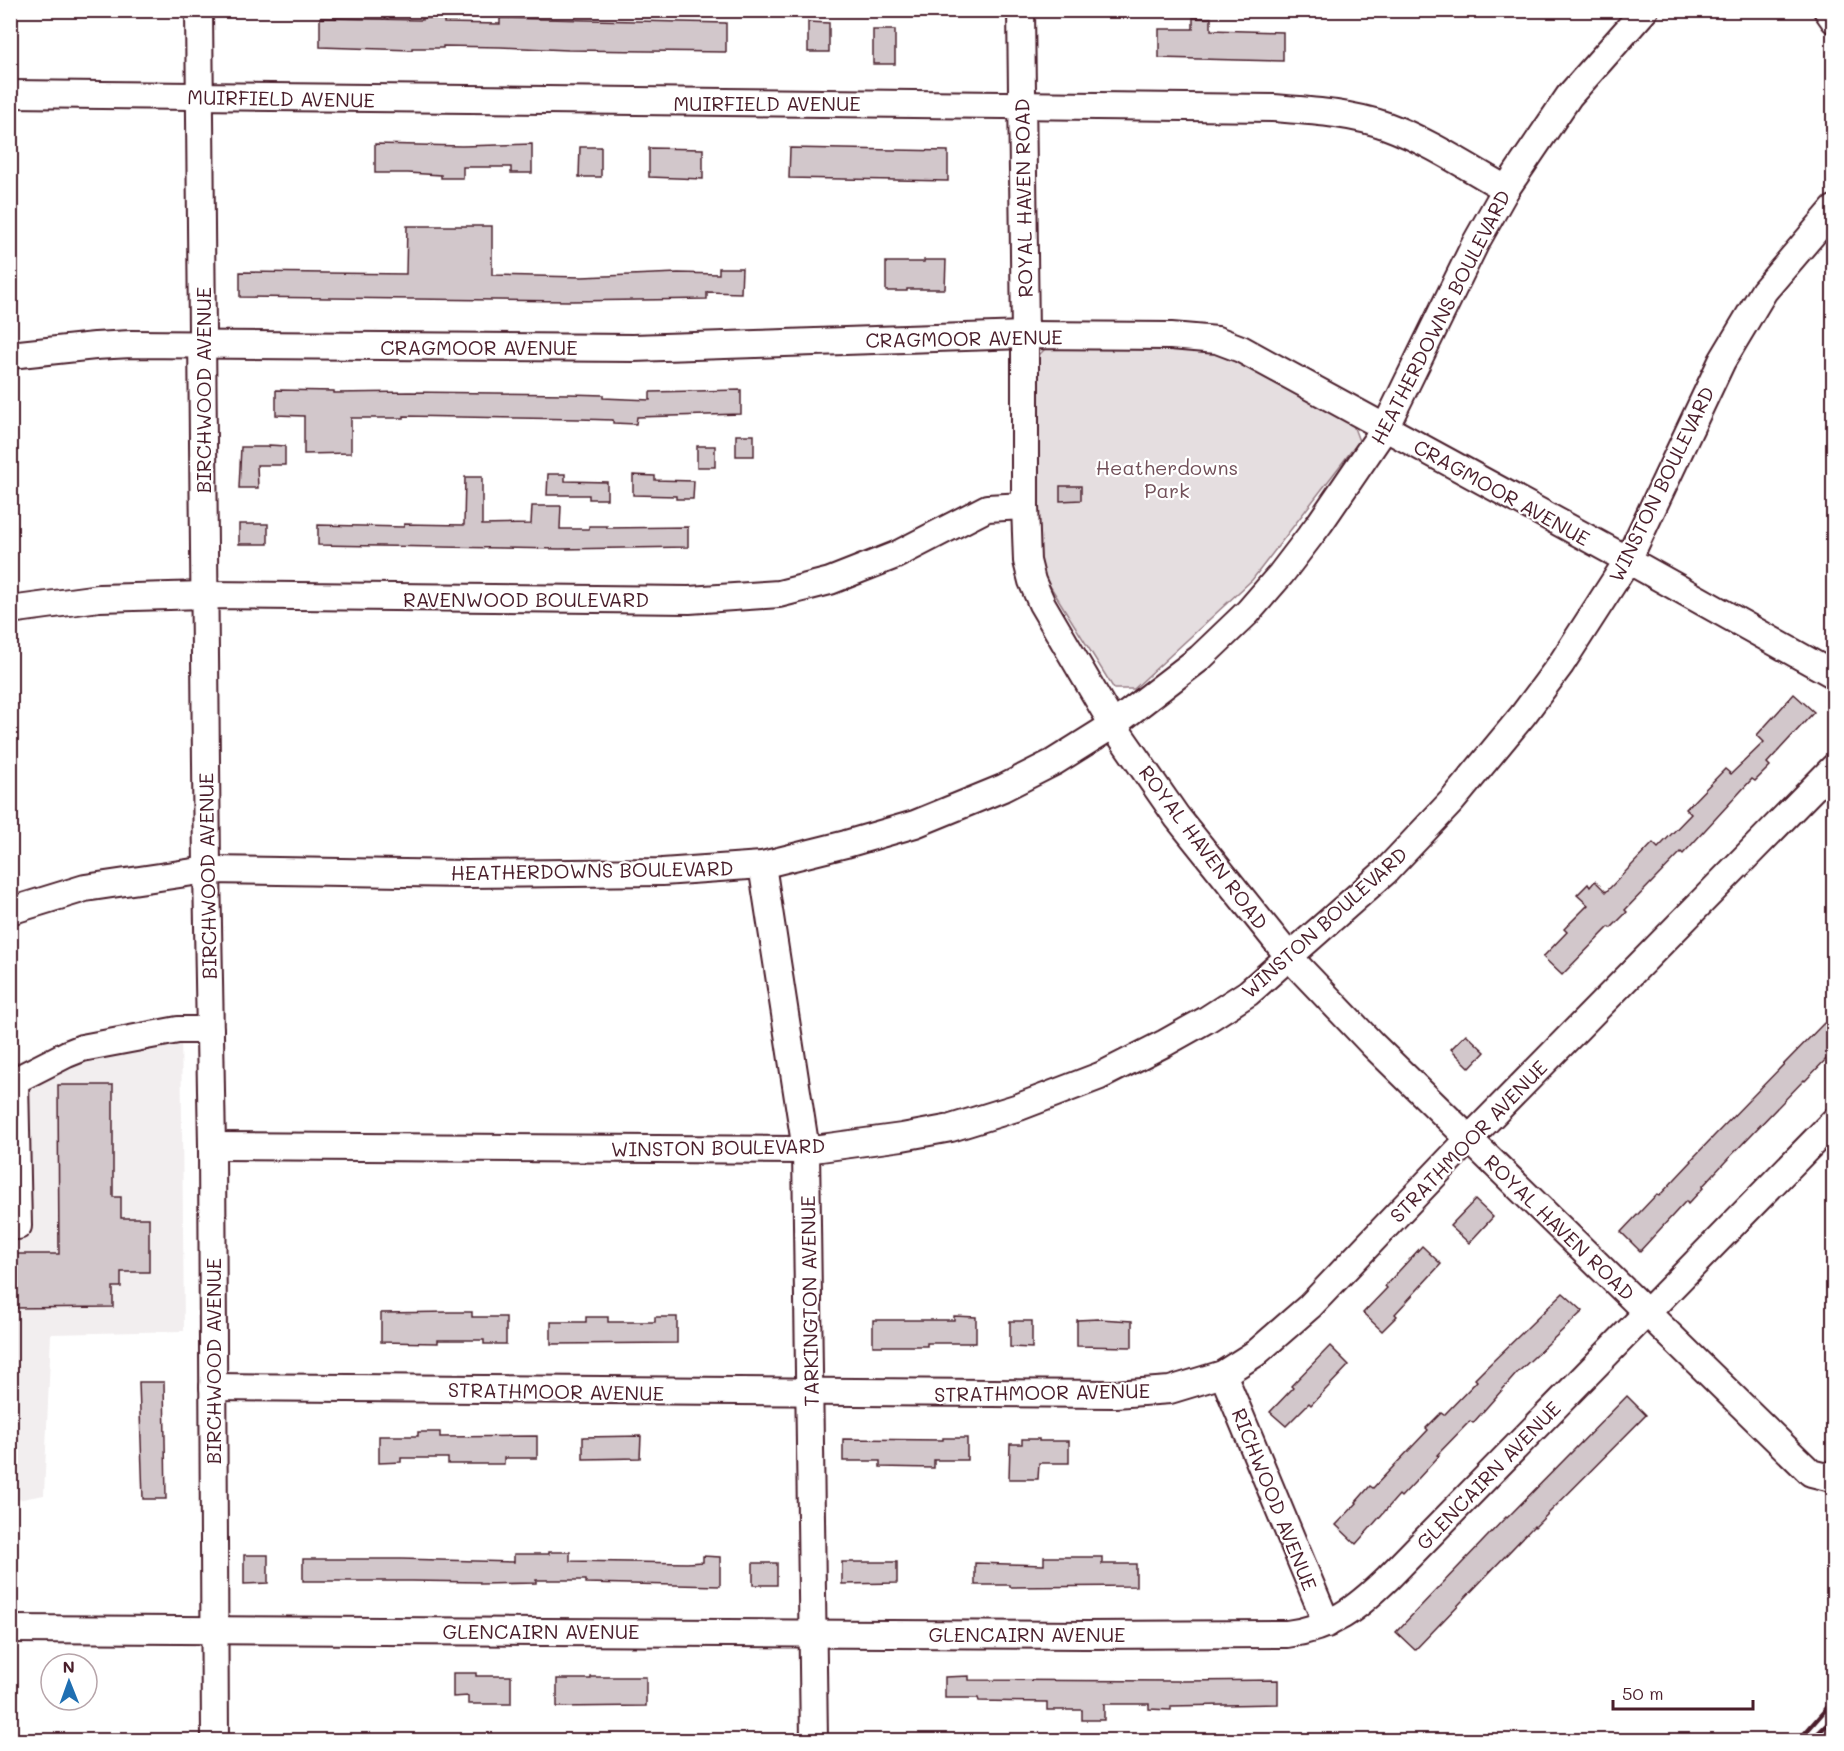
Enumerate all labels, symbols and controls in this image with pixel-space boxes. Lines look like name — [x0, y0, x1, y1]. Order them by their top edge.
street label: MUIRFIELD AVENUE — [187, 83, 375, 113]
street label: MUIRFIELD AVENUE — [673, 90, 861, 116]
street label: ROYAL HAVEN ROAD — [1008, 98, 1038, 298]
street label: HEATHERDOWNS BOULEVARD — [1364, 185, 1516, 449]
street label: BIRCHWOOD AVENUE — [190, 287, 216, 493]
street label: CRAGMOOR AVENUE — [865, 323, 1063, 353]
street label: CRAGMOOR AVENUE — [380, 334, 578, 360]
street label: WINSTON BOULEVARD — [1602, 382, 1720, 586]
street label: CRAGMOOR AVENUE — [1409, 433, 1595, 551]
park label: Heatherdowns Park — [1096, 454, 1238, 503]
street label: RAVENWOOD BOULEVARD — [403, 586, 649, 612]
street label: ROYAL HAVEN ROAD — [1134, 760, 1274, 934]
street label: BIRCHWOOD AVENUE — [192, 772, 222, 980]
street label: WINSTON BOULEVARD — [1236, 841, 1412, 1003]
street label: HEATHERDOWNS BOULEVARD — [450, 855, 734, 885]
street label: STRATHMOOR AVENUE — [1384, 1054, 1552, 1228]
street label: WINSTON BOULEVARD — [611, 1132, 825, 1162]
street label: ROYAL HAVEN ROAD — [1479, 1148, 1641, 1306]
street label: TARKINGTON AVENUE — [794, 1195, 824, 1407]
street label: BIRCHWOOD AVENUE — [200, 1258, 226, 1464]
street label: STRATHMOOR AVENUE — [448, 1376, 664, 1406]
street label: STRATHMOOR AVENUE — [934, 1377, 1150, 1407]
street label: GLENCAIRN AVENUE — [1410, 1395, 1566, 1555]
street label: RICHWOOD AVENUE — [1227, 1404, 1323, 1594]
street label: GLENCAIRN AVENUE — [442, 1618, 640, 1644]
street label: GLENCAIRN AVENUE — [928, 1621, 1126, 1647]
north arrow — [39, 1652, 99, 1712]
text: N — [62, 1656, 75, 1677]
scale bar — [1613, 1673, 1752, 1711]
text: 50 m — [1622, 1681, 1664, 1705]

